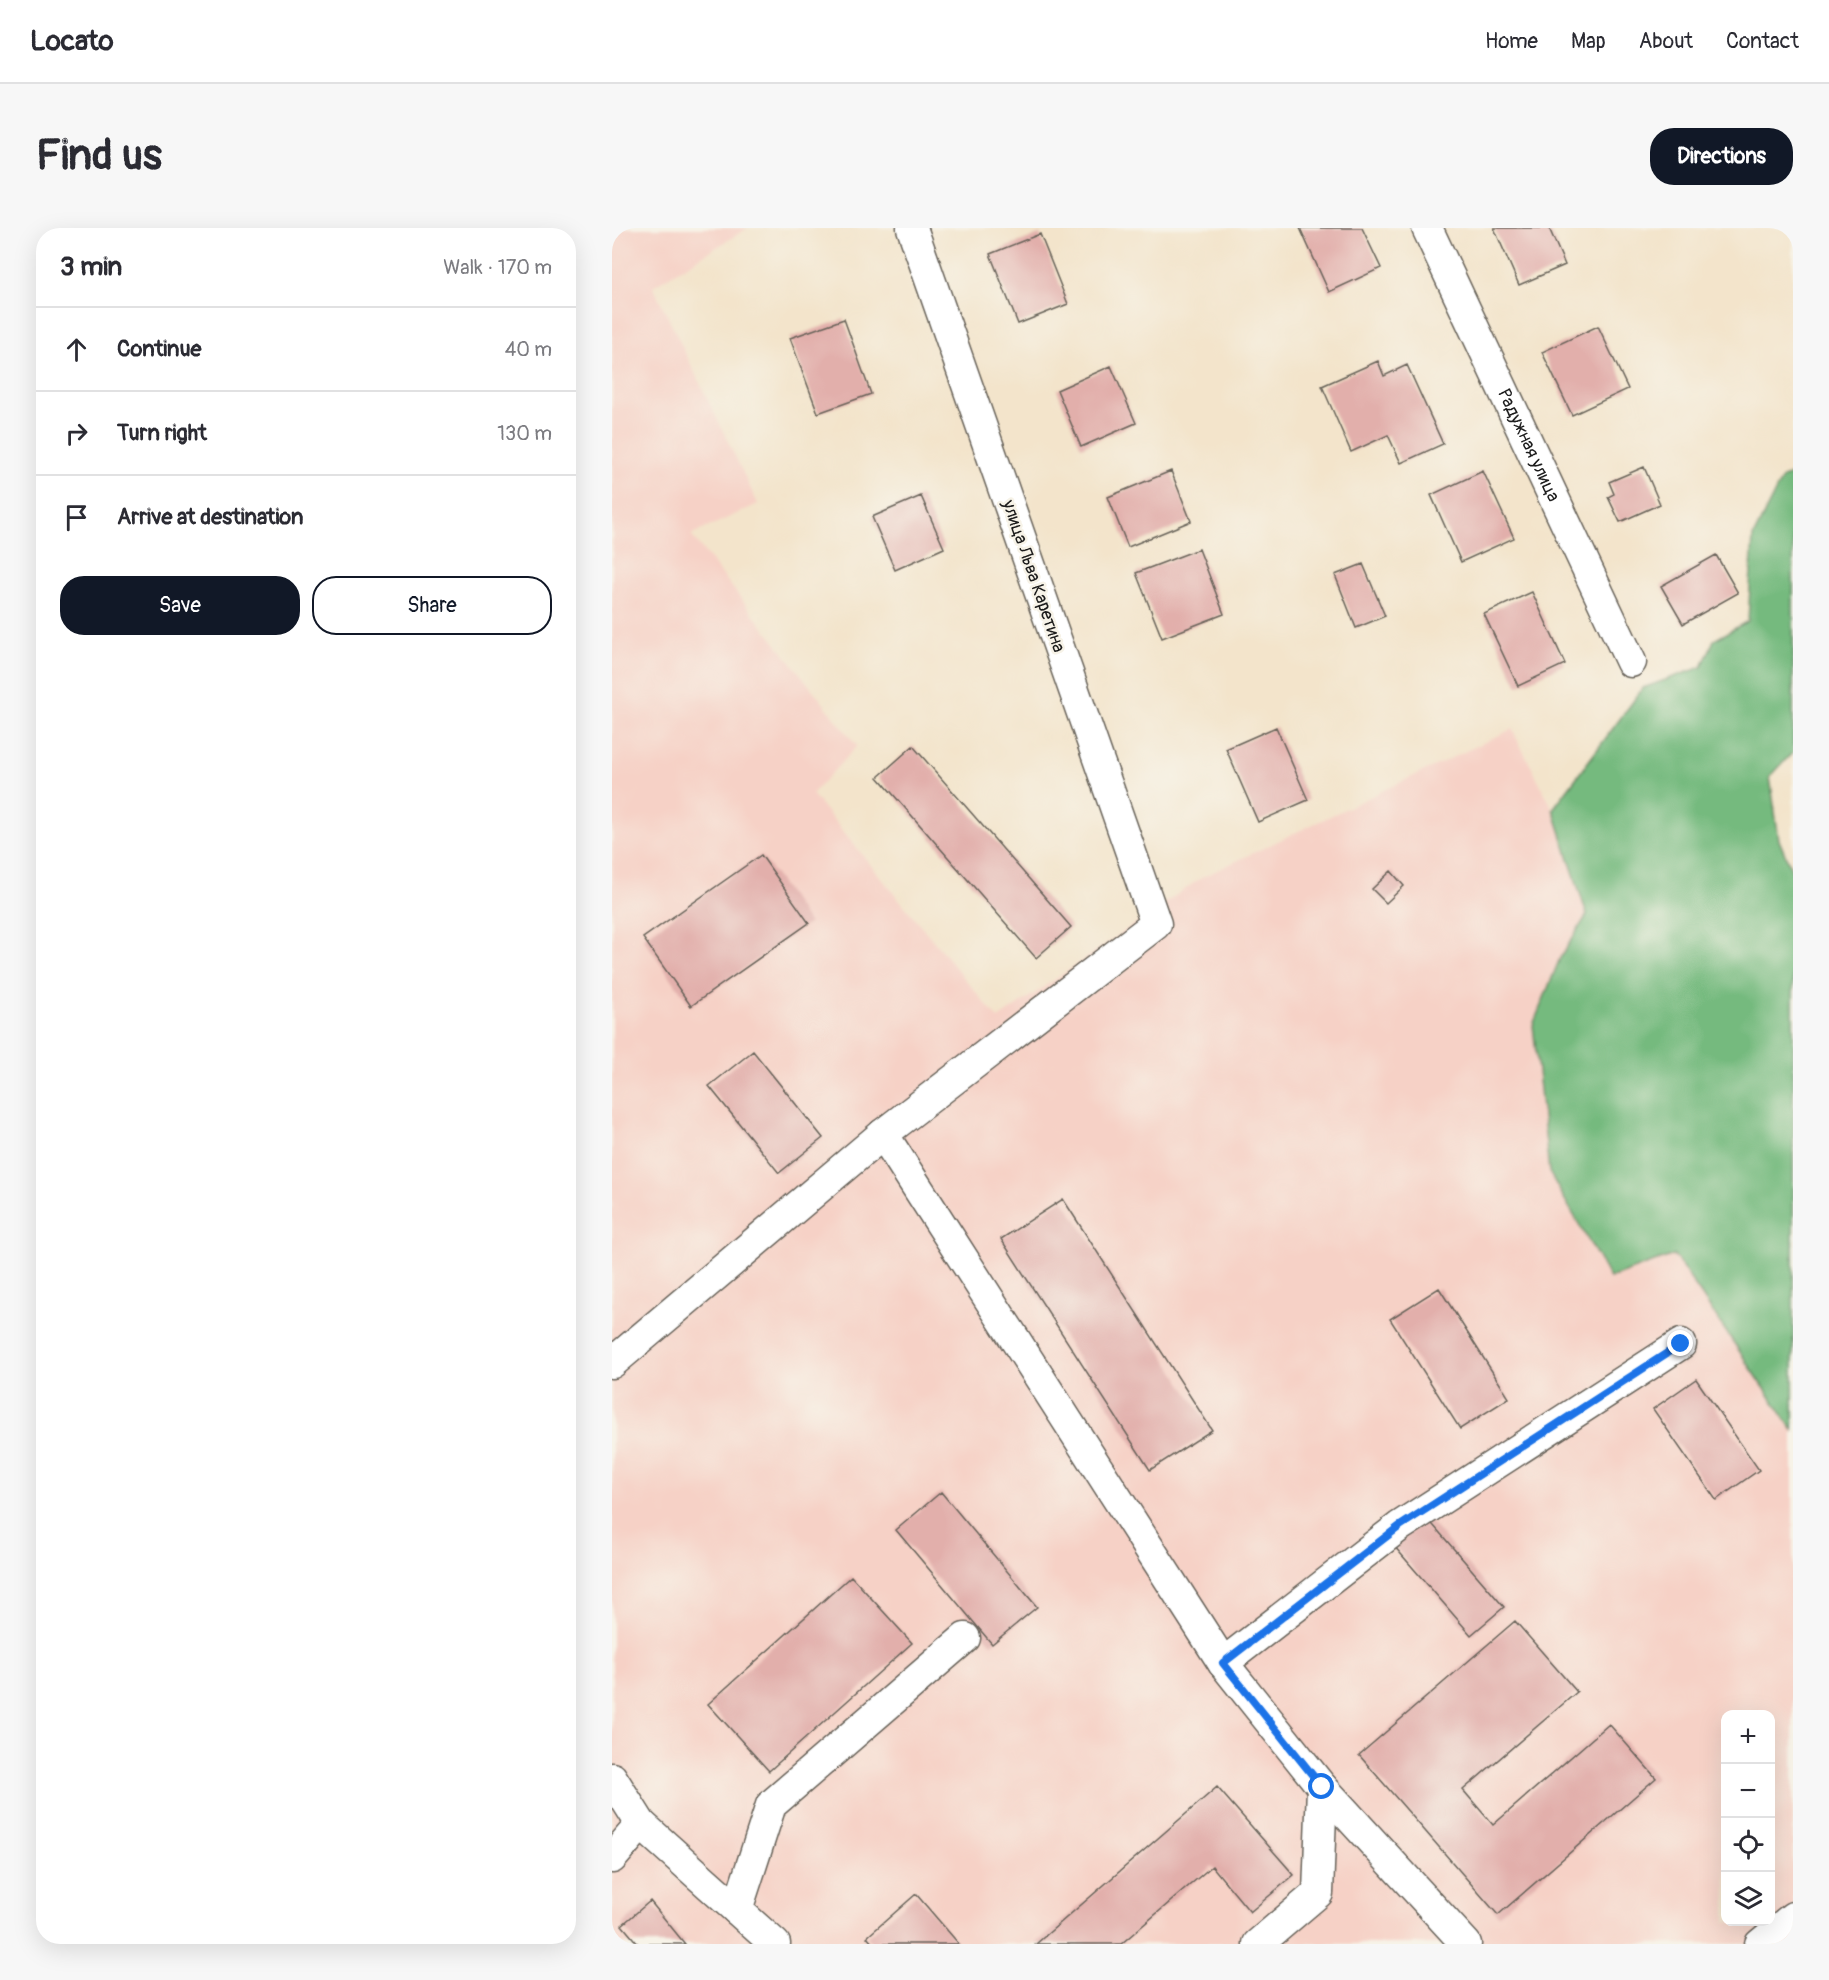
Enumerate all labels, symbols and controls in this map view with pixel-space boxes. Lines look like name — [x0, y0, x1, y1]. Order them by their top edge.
text: Locato — [30, 24, 114, 59]
text: Home — [1485, 28, 1538, 55]
text: Map — [1571, 28, 1606, 55]
text: About — [1639, 28, 1693, 55]
text: Contact — [1726, 28, 1799, 55]
button: Directions — [1650, 128, 1793, 185]
text: Find us — [36, 130, 162, 182]
text: 3 min — [60, 251, 122, 283]
text: Walk · 170 m — [443, 255, 552, 280]
icon: ahead — [60, 333, 93, 366]
text: Continue — [117, 335, 201, 363]
text: 40 m — [505, 337, 552, 362]
street label: Радужная улица — [1492, 385, 1565, 505]
icon: right — [60, 417, 93, 450]
text: Turn right — [117, 419, 207, 447]
text: 130 m — [497, 421, 552, 446]
street label: улица Льва Каретина — [996, 496, 1070, 655]
icon: arrive — [60, 501, 93, 534]
text: Arrive at destination — [117, 503, 303, 531]
button: Save — [60, 576, 300, 635]
button: Share — [312, 576, 552, 635]
route end — [1667, 1330, 1693, 1356]
map controls — [1721, 1710, 1775, 1926]
button: + — [1721, 1710, 1775, 1764]
button: − — [1721, 1764, 1775, 1818]
route start — [1308, 1773, 1334, 1799]
button: locate — [1721, 1818, 1775, 1872]
button: layers — [1721, 1872, 1775, 1926]

